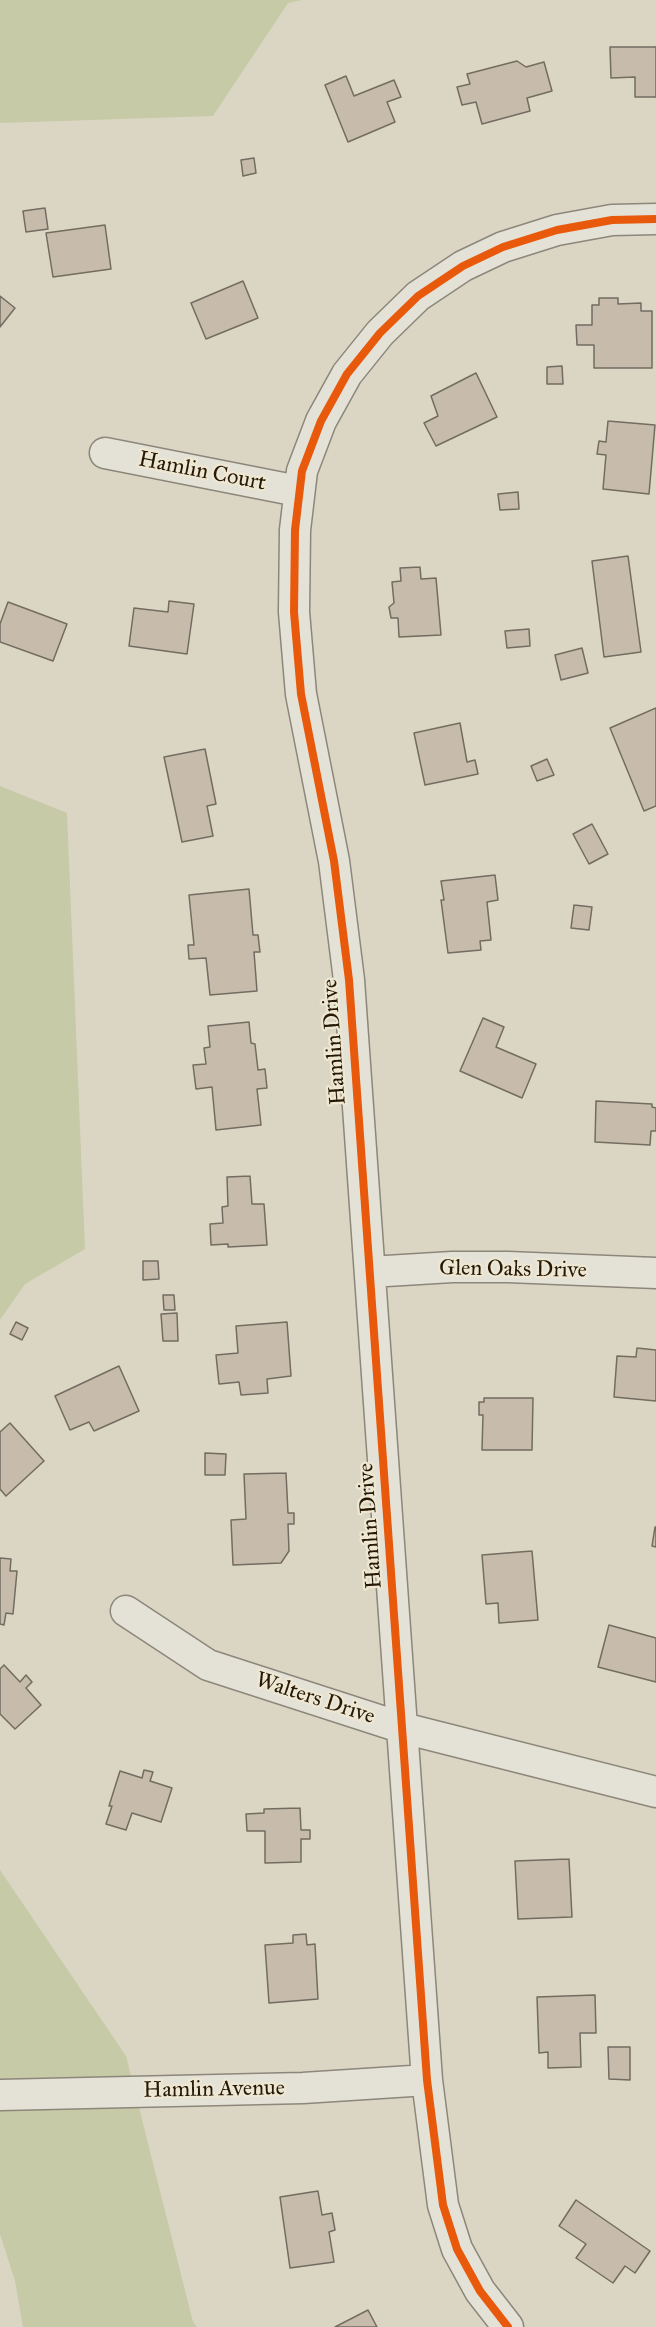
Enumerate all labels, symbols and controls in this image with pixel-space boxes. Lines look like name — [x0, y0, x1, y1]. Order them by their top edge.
street label: Hamlin Court — [136, 447, 268, 497]
street label: Hamlin Drive — [317, 978, 353, 1106]
street label: Glen Oaks Drive — [439, 1256, 587, 1284]
street label: Hamlin Drive — [353, 1462, 389, 1590]
street label: Walters Drive — [252, 1667, 378, 1731]
street label: Hamlin Avenue — [143, 2076, 285, 2104]

